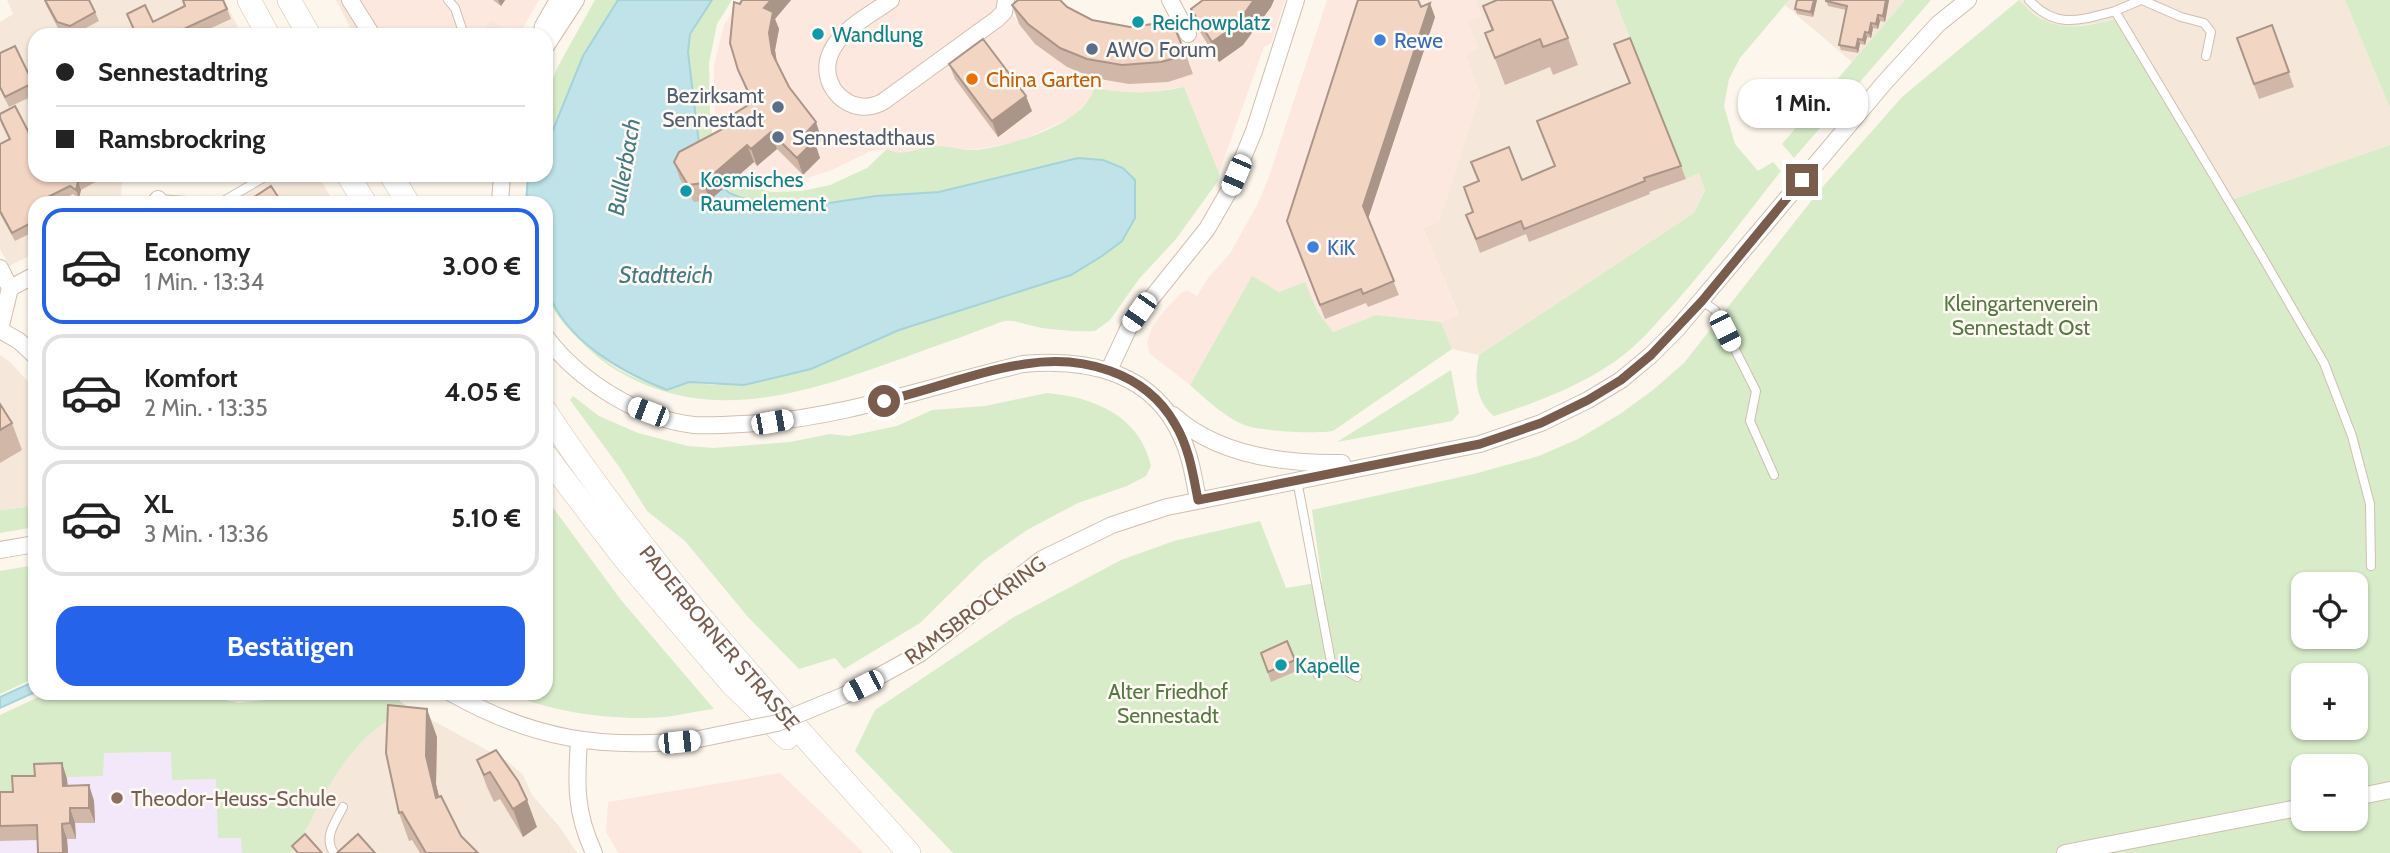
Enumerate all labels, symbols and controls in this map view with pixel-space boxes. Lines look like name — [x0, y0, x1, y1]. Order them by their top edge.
place label: Reichowplatz — [1152, 10, 1271, 35]
marker: Reichowplatz — [1130, 14, 1146, 30]
place label: Wandlung — [832, 22, 923, 47]
marker: Wandlung — [810, 26, 826, 42]
place label: Rewe — [1394, 28, 1443, 53]
marker: Rewe — [1372, 32, 1388, 48]
place label: AWO Forum — [1106, 37, 1216, 62]
marker: AWO Forum — [1084, 41, 1100, 57]
text: Sennestadtring — [98, 56, 267, 88]
place label: China Garten — [986, 67, 1102, 92]
marker: China Garten — [964, 71, 980, 87]
callout: 1 Min. — [1737, 78, 1867, 128]
place label: Bezirksamt Sennestadt — [662, 83, 764, 132]
text: 1 Min. — [1775, 89, 1831, 117]
marker: Bezirksamt Sennestadt — [770, 99, 786, 115]
water label: Bullerbach — [602, 116, 646, 218]
text: Ramsbrockring — [98, 123, 265, 155]
place label: Sennestadthaus — [792, 125, 935, 150]
marker: Sennestadthaus — [770, 129, 786, 145]
car — [1219, 152, 1254, 198]
route end — [1786, 164, 1818, 196]
place label: Kosmisches Raumelement — [700, 167, 826, 216]
marker: Kosmisches Raumelement — [678, 183, 694, 199]
icon: car — [60, 235, 123, 298]
place label: KiK — [1327, 235, 1356, 260]
text: Economy — [144, 236, 250, 268]
marker: KiK — [1305, 239, 1321, 255]
text: 3.00 € — [442, 250, 521, 282]
water label: Stadtteich — [619, 261, 713, 289]
text: 1 Min. · 13:34 — [144, 268, 264, 296]
car — [1119, 289, 1160, 335]
park label: Kleingartenverein Sennestadt Ost — [1944, 291, 2098, 340]
car — [1707, 308, 1744, 354]
icon: car — [60, 361, 123, 424]
text: Komfort — [144, 362, 238, 394]
text: 4.05 € — [444, 376, 521, 408]
route start — [868, 385, 900, 417]
text: 2 Min. · 13:35 — [144, 394, 268, 422]
car — [625, 395, 672, 429]
car — [750, 408, 795, 436]
icon: car — [60, 487, 123, 550]
text: XL — [144, 488, 173, 520]
text: 5.10 € — [451, 502, 521, 534]
text: 3 Min. · 13:36 — [144, 520, 269, 548]
street label: PADERBORNER STRASSE — [635, 540, 805, 735]
street label: RAMSBROCKRING — [900, 551, 1050, 669]
map controls — [2291, 572, 2368, 831]
button: locate — [2291, 572, 2368, 649]
button: Bestätigen — [56, 606, 525, 686]
place label: Kapelle — [1295, 653, 1360, 678]
marker: Kapelle — [1273, 657, 1289, 673]
button: + — [2291, 663, 2368, 740]
car — [840, 667, 887, 705]
park label: Alter Friedhof Sennestadt — [1108, 679, 1228, 728]
car — [658, 729, 701, 755]
button: − — [2291, 754, 2368, 831]
place label: Theodor-Heuss-Schule — [131, 786, 336, 811]
marker: Theodor-Heuss-Schule — [109, 790, 125, 806]

